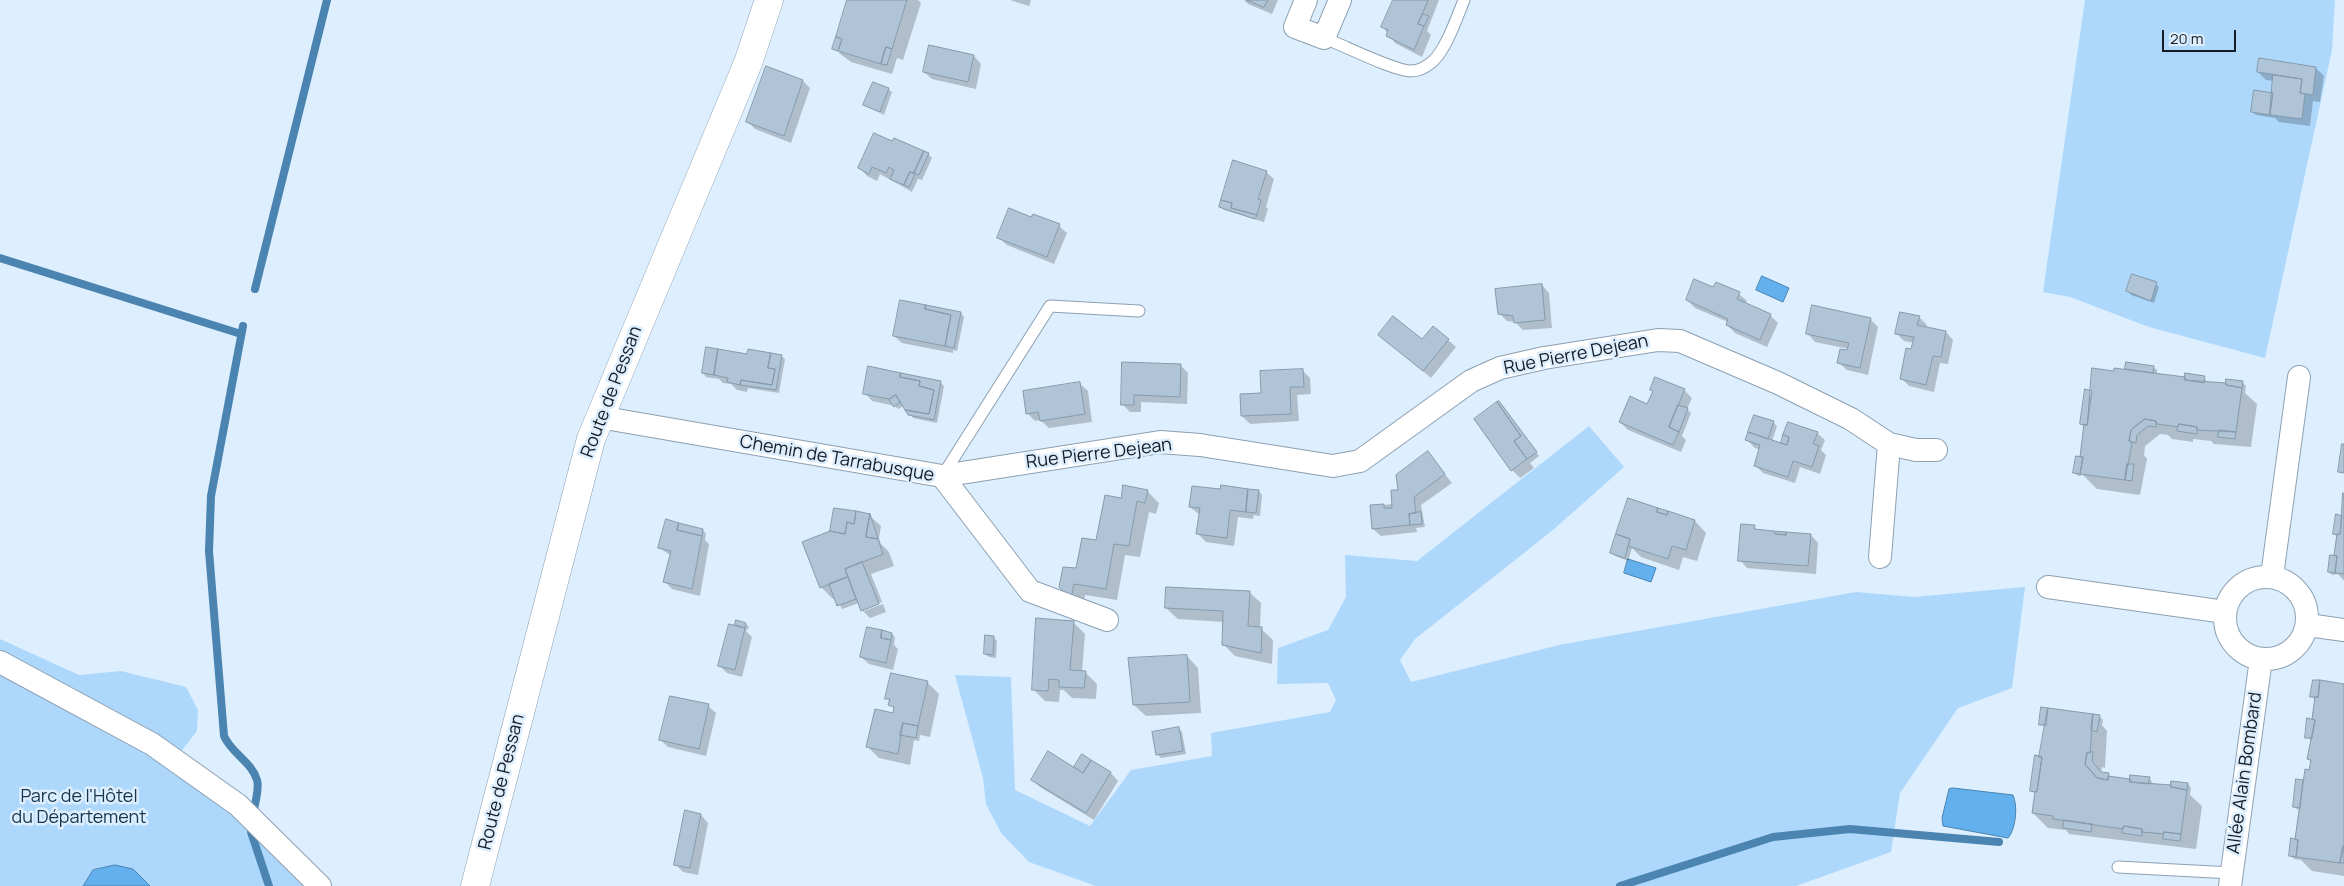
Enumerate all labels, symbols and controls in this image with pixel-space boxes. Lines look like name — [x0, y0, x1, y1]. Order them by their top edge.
scale bar — [2164, 20, 2238, 52]
text: 20 m — [2170, 28, 2203, 49]
street label: Route de Pessan — [577, 323, 647, 461]
street label: Rue Pierre Dejean — [1502, 330, 1650, 380]
street label: Chemin de Tarrabusque — [738, 431, 936, 487]
street label: Rue Pierre Dejean — [1025, 434, 1173, 474]
street label: Allée Alain Bombard — [2223, 691, 2267, 855]
street label: Route de Pessan — [475, 712, 529, 852]
park label: Parc de l'Hôtel du Département — [12, 786, 146, 829]

